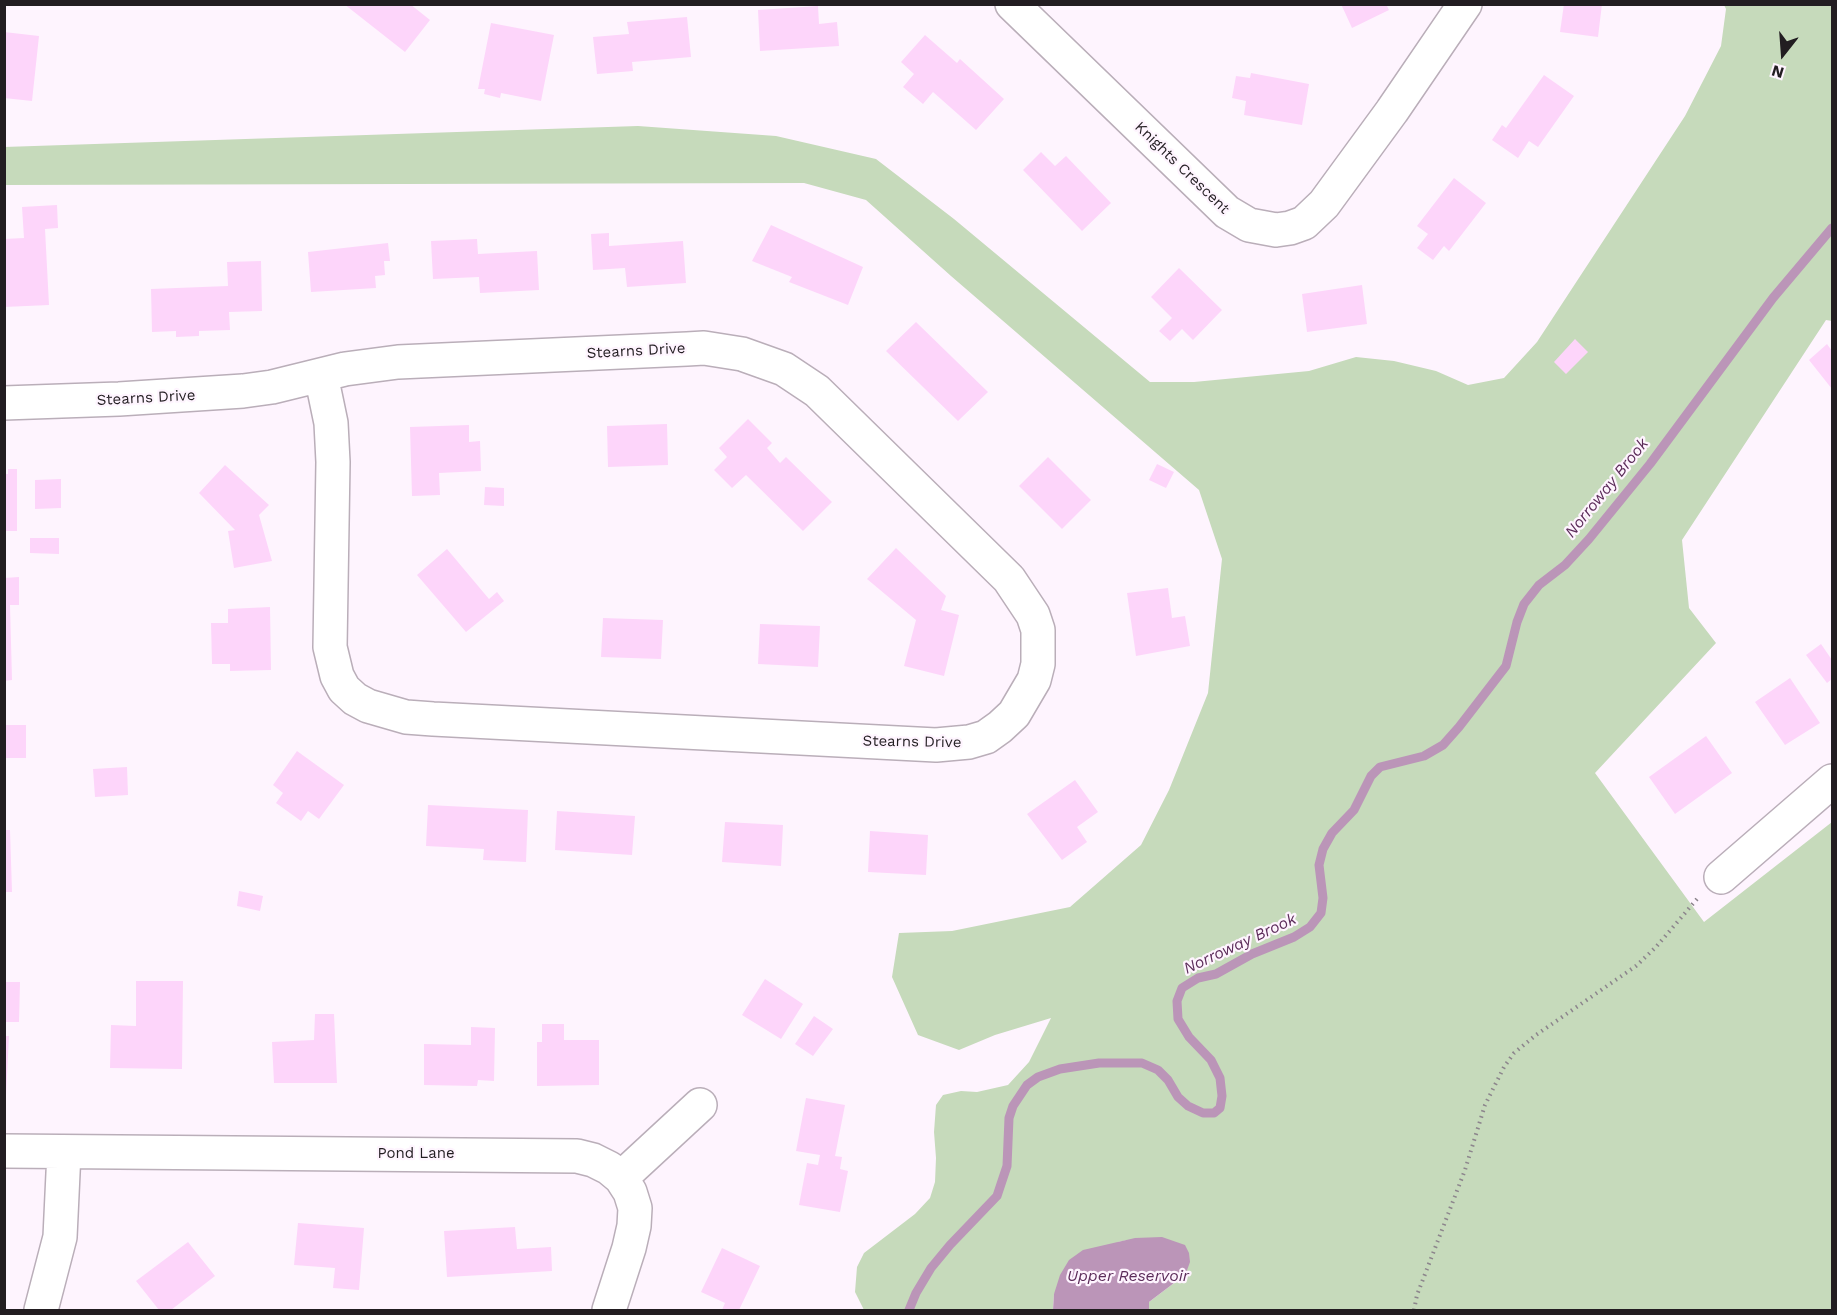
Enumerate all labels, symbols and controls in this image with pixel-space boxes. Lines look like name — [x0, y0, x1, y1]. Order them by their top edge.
north arrow — [1753, 24, 1813, 84]
text: N — [1769, 61, 1786, 83]
street label: Knights Crescent — [1131, 118, 1233, 218]
street label: Stearns Drive — [586, 339, 686, 363]
street label: Stearns Drive — [96, 386, 196, 410]
water label: Norroway Brook — [1561, 435, 1653, 541]
street label: Stearns Drive — [862, 732, 962, 752]
water label: Norroway Brook — [1181, 910, 1299, 978]
street label: Pond Lane — [377, 1145, 455, 1163]
water label: Upper Reservoir — [1067, 1266, 1189, 1286]

